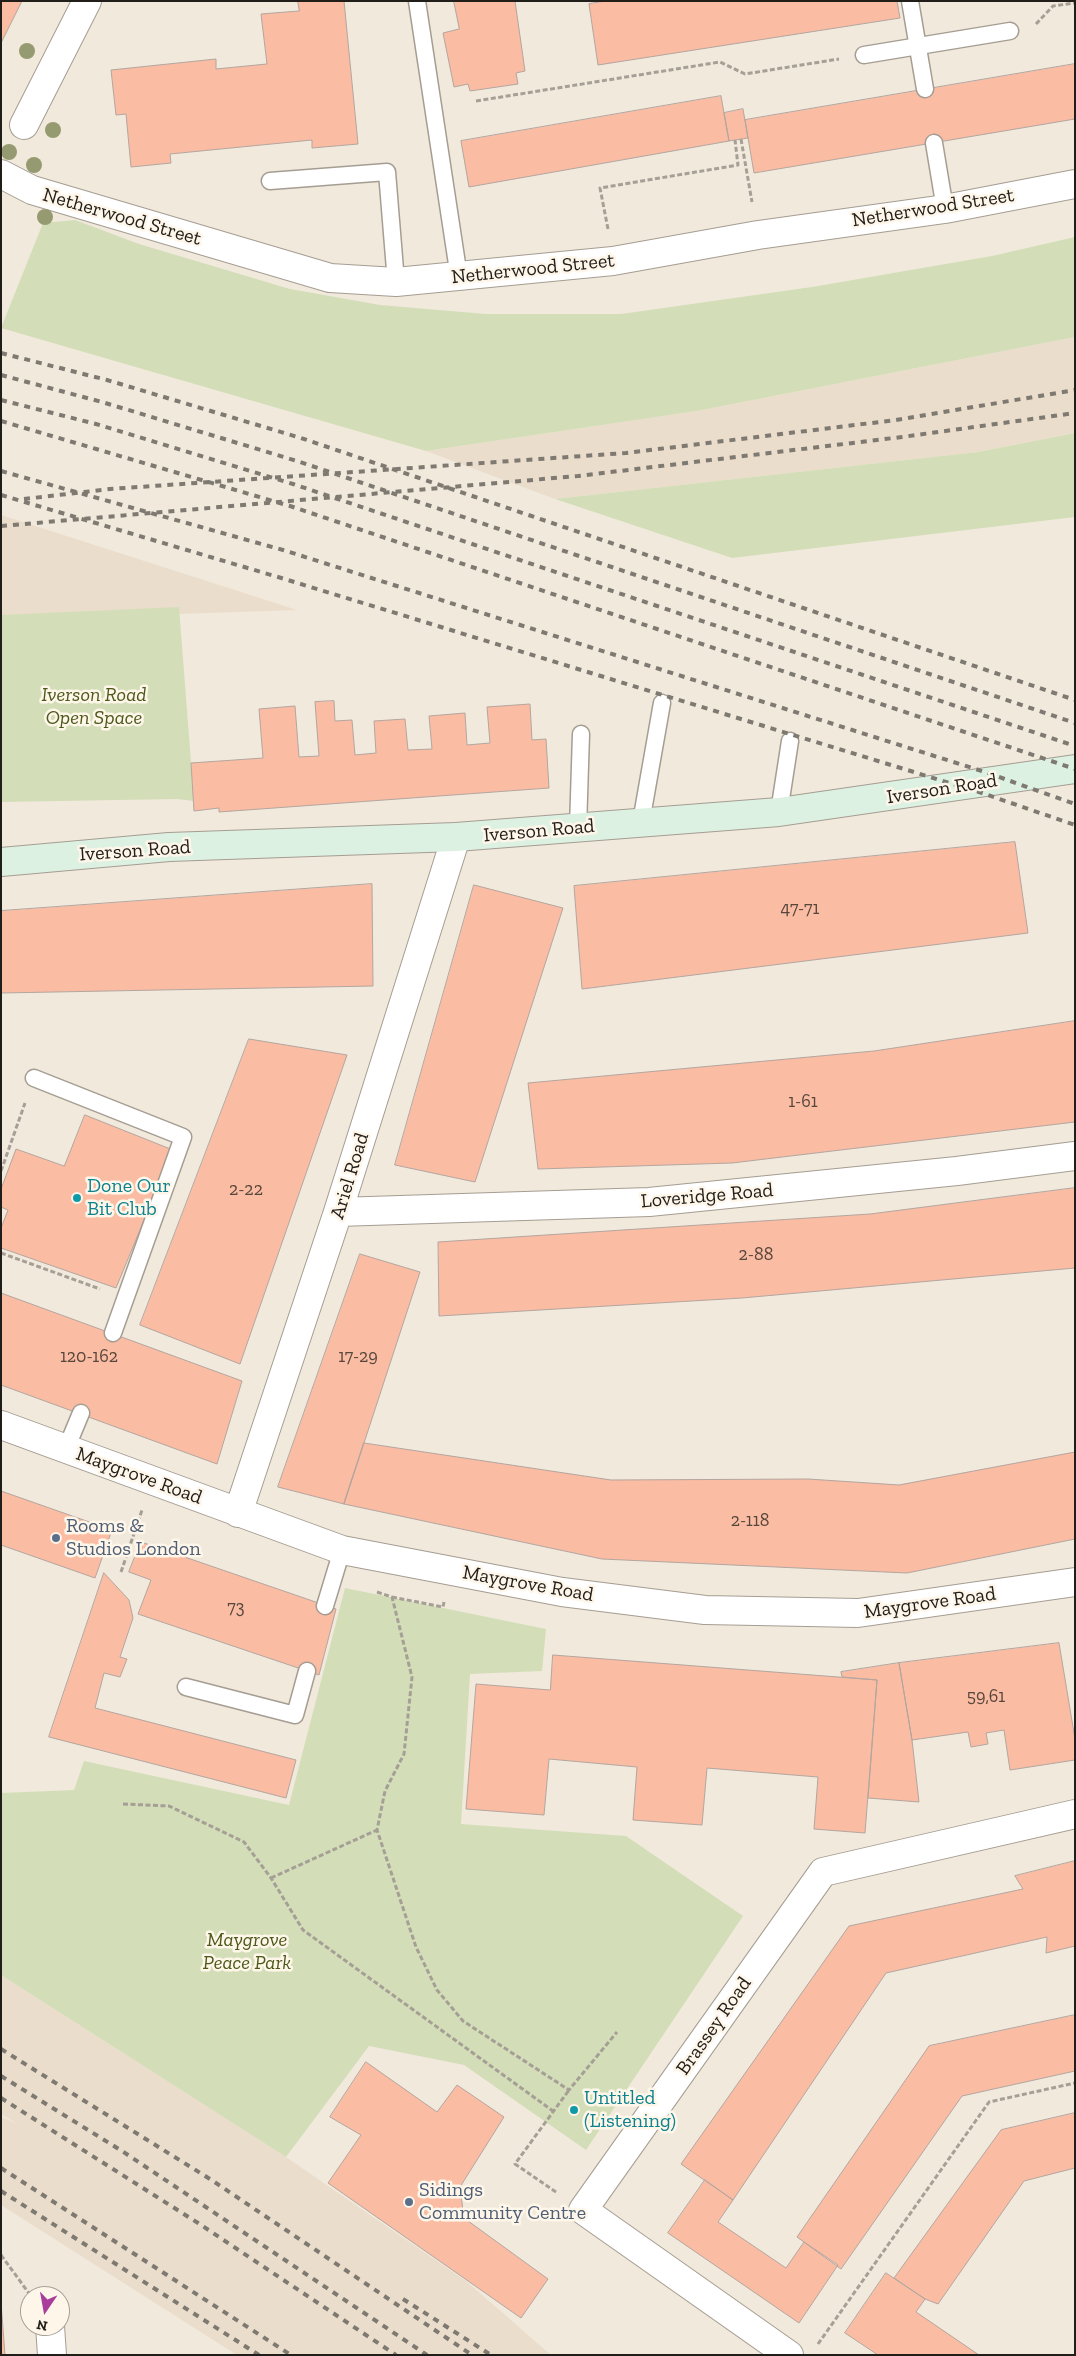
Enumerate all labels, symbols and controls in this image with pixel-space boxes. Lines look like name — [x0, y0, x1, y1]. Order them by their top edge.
street label: Netherwood Street — [40, 183, 204, 251]
street label: Netherwood Street — [850, 183, 1016, 233]
street label: Netherwood Street — [450, 248, 616, 290]
park label: Iverson Road Open Space — [42, 683, 146, 730]
street label: Iverson Road — [885, 768, 999, 810]
street label: Iverson Road — [482, 814, 596, 848]
street label: Iverson Road — [79, 835, 191, 867]
house number: 47-71 — [781, 898, 819, 920]
house number: 1-61 — [788, 1091, 818, 1113]
street label: Ariel Road — [325, 1130, 375, 1222]
place label: Done Our Bit Club — [87, 1174, 171, 1221]
street label: Loveridge Road — [640, 1178, 774, 1214]
house number: 2-22 — [229, 1179, 263, 1201]
marker: Done Our Bit Club — [71, 1192, 83, 1204]
house number: 2-88 — [739, 1244, 773, 1266]
house number: 120-162 — [60, 1346, 118, 1368]
house number: 17-29 — [338, 1346, 378, 1368]
street label: Maygrove Road — [73, 1442, 205, 1510]
house number: 2-118 — [731, 1510, 769, 1532]
place label: Rooms & Studios London — [66, 1514, 201, 1561]
marker: Rooms & Studios London — [50, 1532, 62, 1544]
street label: Maygrove Road — [461, 1561, 595, 1607]
street label: Maygrove Road — [863, 1582, 997, 1624]
house number: 73 — [227, 1597, 245, 1619]
house number: 59,61 — [967, 1686, 1005, 1708]
park label: Maygrove Peace Park — [203, 1928, 291, 1975]
street label: Brassey Road — [671, 1972, 757, 2080]
place label: Untitled (Listening) — [584, 2086, 676, 2133]
marker: Untitled (Listening) — [568, 2104, 580, 2116]
place label: Sidings Community Centre — [419, 2178, 586, 2225]
marker: Sidings Community Centre — [403, 2196, 415, 2208]
north arrow — [20, 2286, 70, 2336]
text: N — [35, 2316, 49, 2335]

